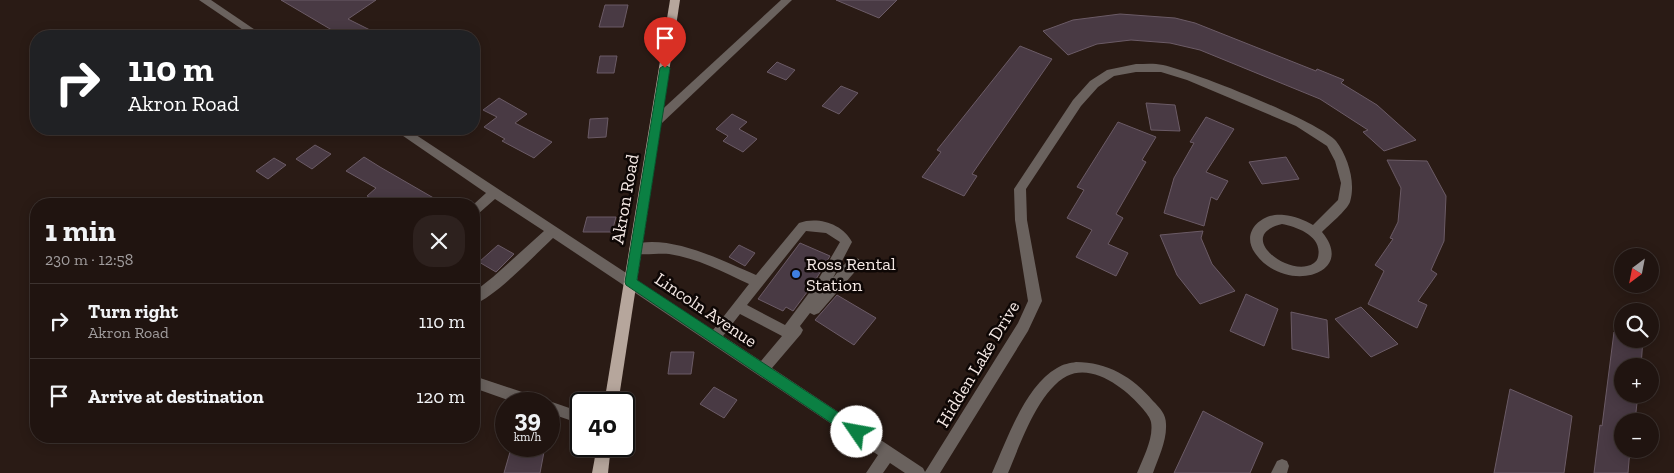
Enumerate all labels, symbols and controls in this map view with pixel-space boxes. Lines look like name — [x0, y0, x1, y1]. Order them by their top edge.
pin — [644, 17, 686, 68]
icon: arrive — [651, 24, 679, 52]
text: 110 m — [128, 48, 214, 90]
icon: right — [45, 50, 110, 115]
text: Akron Road — [128, 90, 239, 117]
street label: Akron Road — [606, 152, 644, 246]
text: 1 min — [45, 213, 116, 249]
button: close — [413, 215, 465, 267]
north arrow — [1614, 248, 1659, 292]
map controls — [1614, 248, 1659, 458]
text: 230 m · 12:58 — [45, 250, 133, 269]
place label: Ross Rental Station — [806, 253, 896, 296]
street label: Lincoln Avenue — [651, 268, 761, 352]
marker: Ross Rental Station — [790, 268, 802, 280]
street label: Hidden Lake Drive — [932, 297, 1024, 431]
text: Turn right — [88, 300, 178, 323]
button: search — [1614, 303, 1659, 348]
icon: right — [45, 307, 73, 335]
text: 110 m — [419, 310, 465, 333]
text: Akron Road — [88, 323, 169, 342]
button: + — [1614, 358, 1659, 403]
icon: arrive — [45, 382, 73, 410]
text: Arrive at destination — [88, 385, 264, 408]
text: 120 m — [416, 385, 465, 408]
speed limit sign: 40 — [570, 392, 635, 457]
text: 39 — [514, 403, 541, 433]
position arrow — [830, 405, 882, 457]
button: − — [1614, 413, 1659, 458]
text: km/h — [514, 430, 541, 444]

